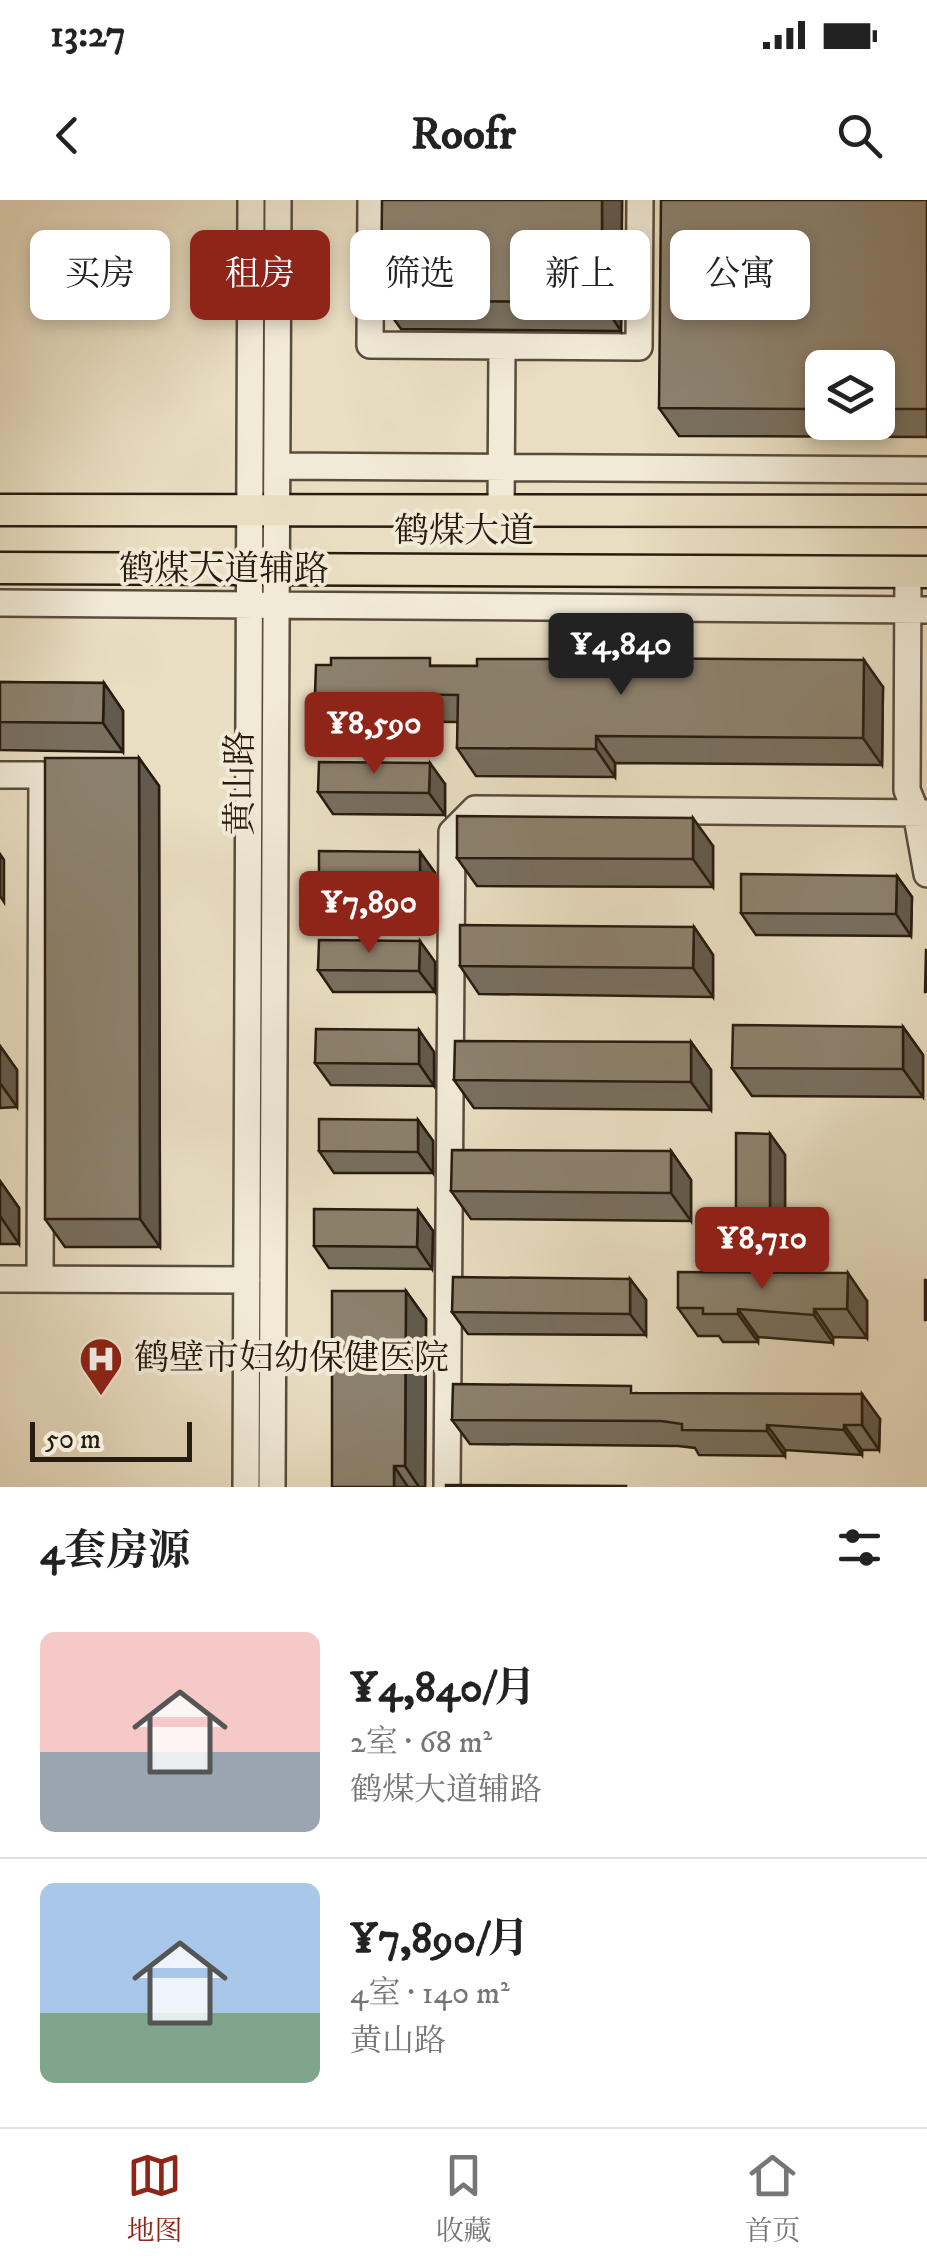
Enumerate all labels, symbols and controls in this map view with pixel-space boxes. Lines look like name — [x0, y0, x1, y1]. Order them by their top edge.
text: 13:27 — [50, 11, 126, 59]
text: Roofr — [411, 107, 516, 163]
icon: back — [40, 108, 95, 163]
icon: search — [832, 108, 887, 163]
chip: 买房 — [30, 230, 170, 320]
chip: 租房 — [190, 230, 330, 320]
chip: 筛选 — [350, 230, 490, 320]
chip: 新上 — [510, 230, 650, 320]
chip: 公寓 — [670, 230, 810, 320]
map controls — [805, 350, 895, 440]
button: layers — [805, 350, 895, 440]
street label: 鹤煤大道 — [394, 510, 534, 554]
street label: 鹤煤大道辅路 — [119, 548, 329, 592]
pin: ¥4,840 — [540, 613, 702, 698]
text: ¥4,840 — [571, 625, 671, 665]
pin: ¥8,590 — [293, 692, 455, 777]
text: ¥8,590 — [327, 704, 421, 744]
street label: 黄山路 — [219, 730, 263, 836]
pin: ¥7,890 — [288, 871, 450, 956]
text: ¥7,890 — [321, 883, 417, 923]
pin: ¥8,710 — [681, 1207, 843, 1292]
text: ¥8,710 — [717, 1219, 807, 1259]
hospital icon: 鹤壁市妇幼保健医院 — [78, 1336, 124, 1397]
place label: 鹤壁市妇幼保健医院 — [134, 1337, 449, 1381]
scale bar — [30, 1417, 192, 1462]
text: 50 m — [45, 1422, 101, 1457]
icon: filters — [832, 1520, 887, 1575]
text: 4套房源 — [40, 1526, 190, 1578]
text: ¥4,840/月 — [350, 1663, 536, 1715]
icon: home — [120, 1672, 240, 1792]
text: 2室 · 68 m² — [350, 1723, 492, 1763]
text: 鹤煤大道辅路 — [350, 1771, 542, 1811]
text: ¥7,890/月 — [350, 1914, 529, 1966]
icon: home — [120, 1923, 240, 2043]
text: 4室 · 140 m² — [350, 1974, 510, 2014]
text: 黄山路 — [350, 2022, 446, 2062]
tab: 地图 — [126, 2148, 183, 2249]
tab: 收藏 — [435, 2148, 492, 2249]
tab: 首页 — [744, 2148, 801, 2249]

